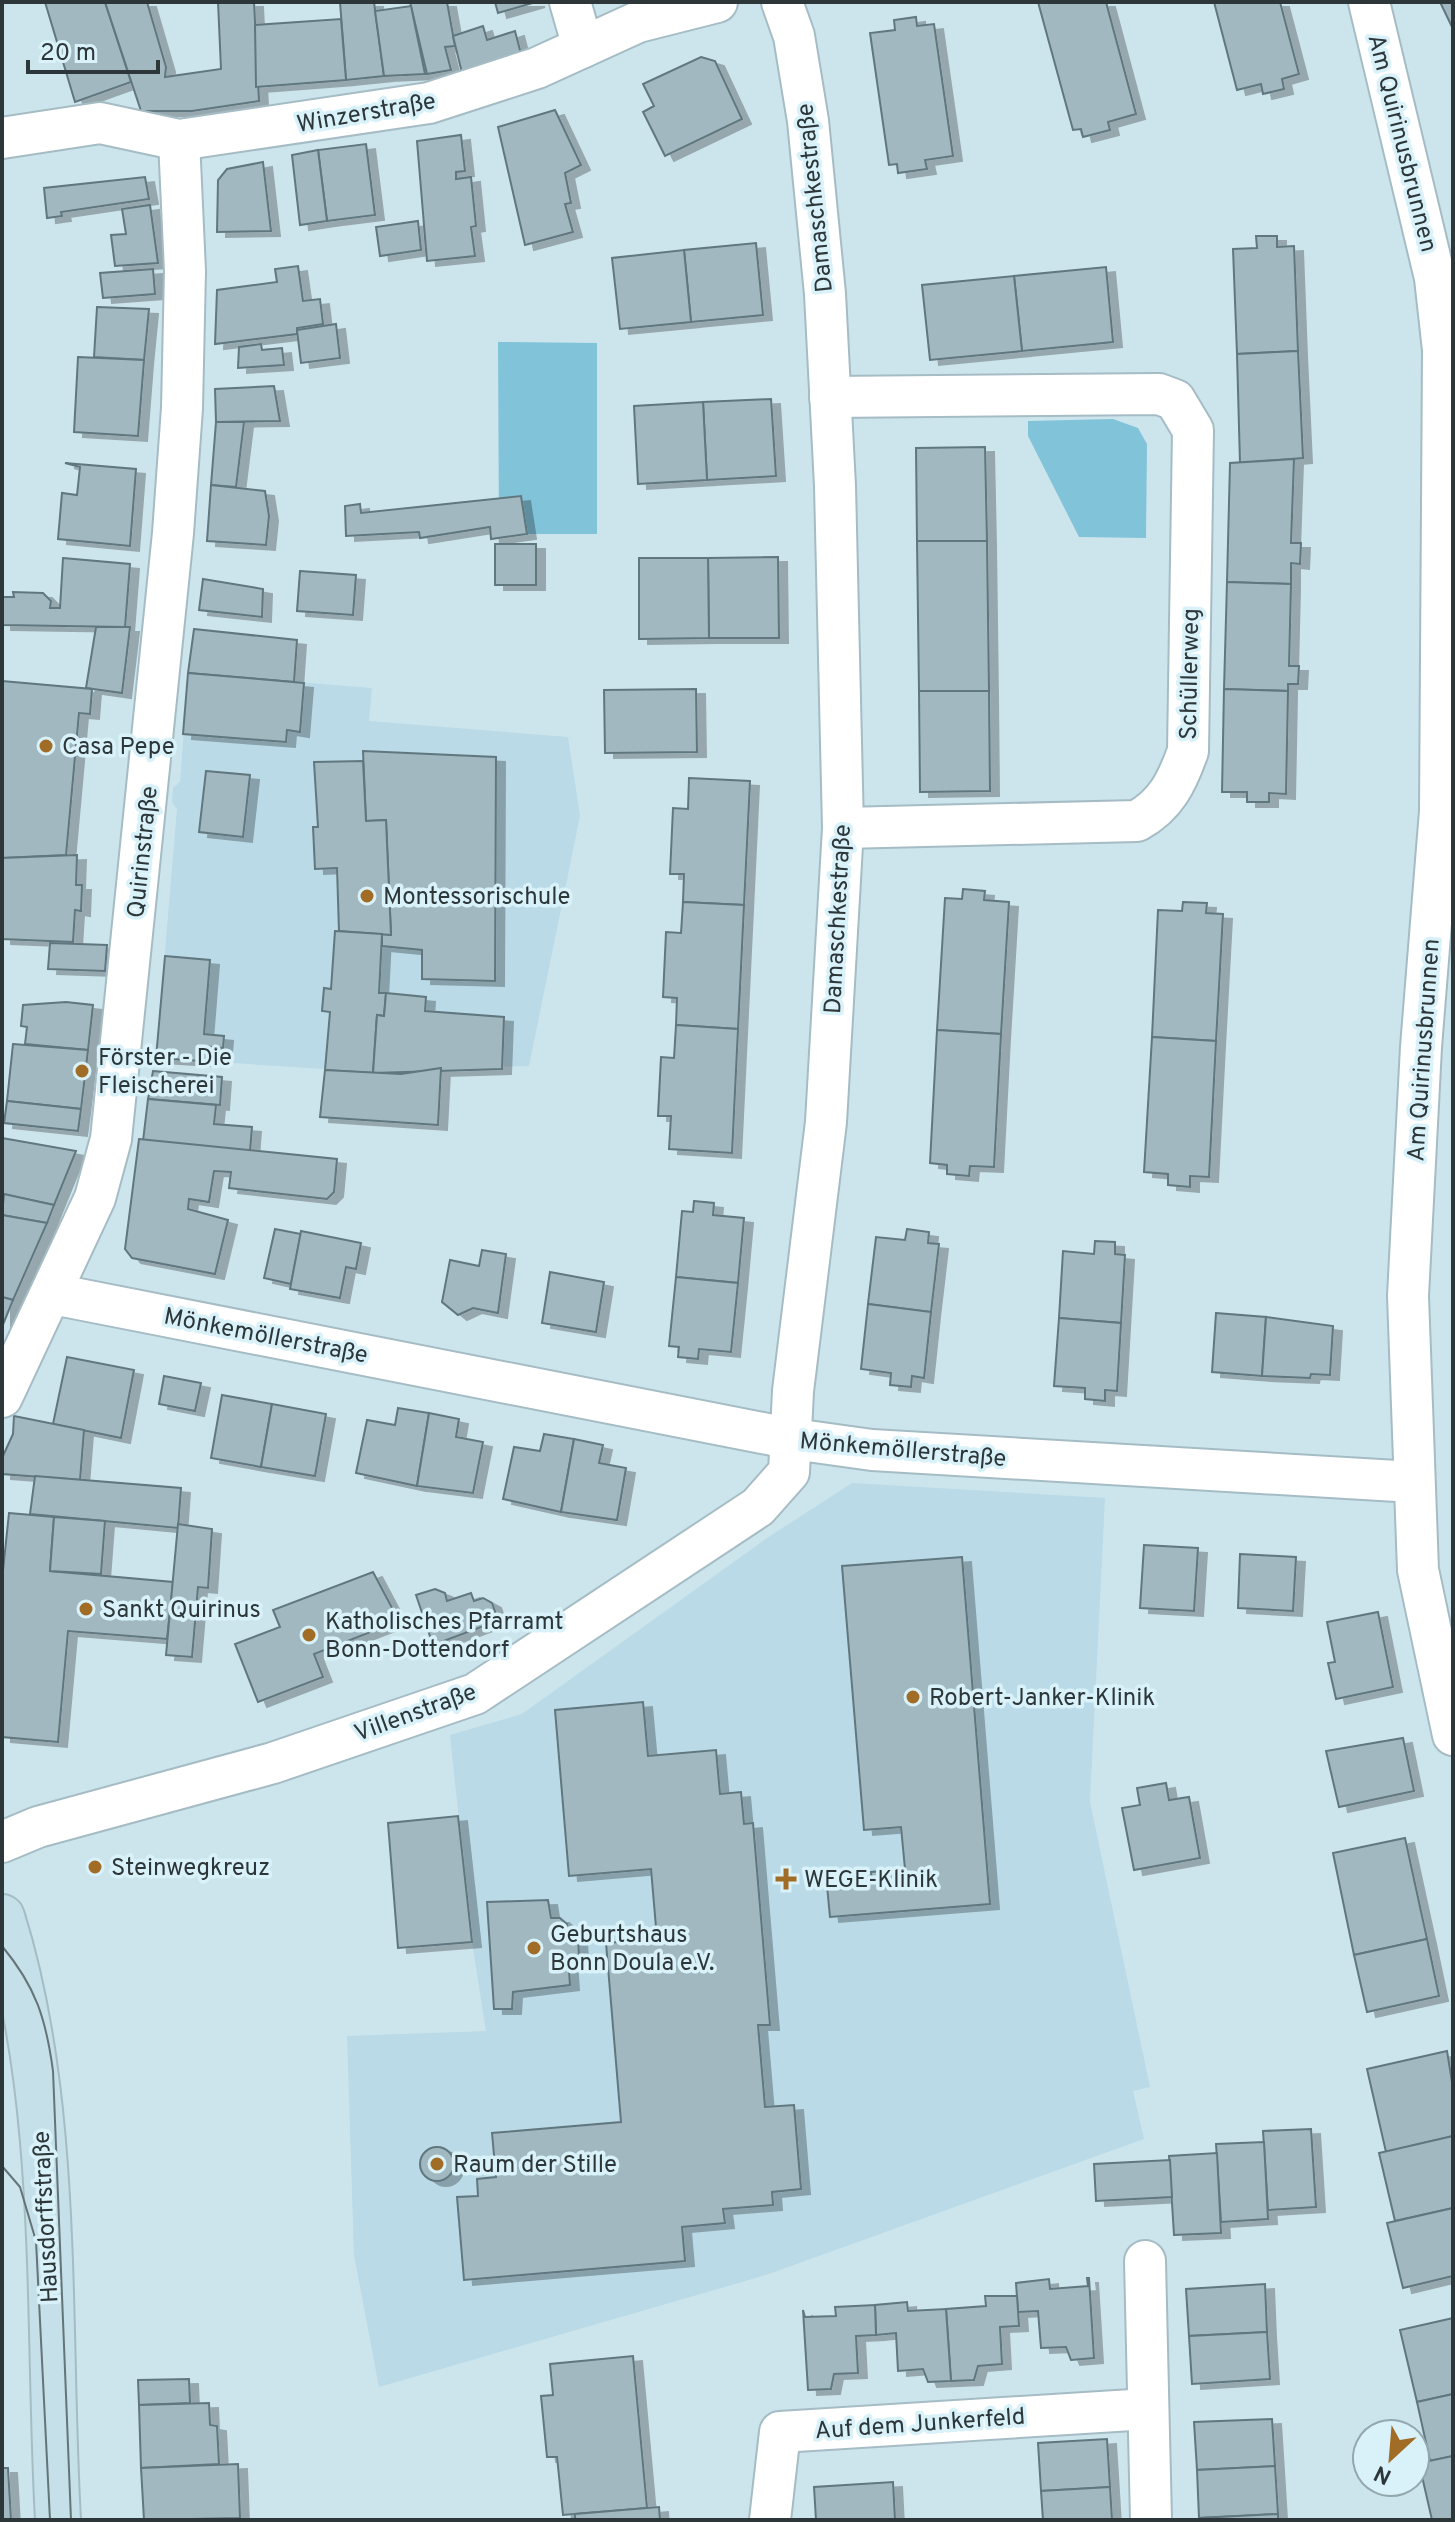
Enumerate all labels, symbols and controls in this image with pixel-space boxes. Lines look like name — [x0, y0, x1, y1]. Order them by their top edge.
scale bar — [28, 24, 158, 74]
street label: Am Quirinusbrunnen — [1359, 31, 1443, 256]
text: 20 m — [40, 39, 96, 69]
street label: Winzerstraße — [294, 87, 438, 141]
street label: Damaschkestraße — [791, 102, 841, 294]
street label: Schüllerweg — [1175, 608, 1207, 740]
place label: Casa Pepe — [62, 733, 175, 763]
marker: Casa Pepe — [37, 737, 55, 755]
street label: Quirinstraße — [122, 785, 166, 920]
street label: Damaschkestraße — [819, 823, 859, 1015]
place label: Montessorischule — [383, 883, 570, 913]
marker: Montessorischule — [358, 887, 376, 905]
street label: Am Quirinusbrunnen — [1402, 938, 1448, 1163]
place label: Förster - Die Fleischerei — [98, 1044, 232, 1102]
marker: Förster - Die Fleischerei — [73, 1062, 91, 1080]
street label: Mönkemöllerstraße — [161, 1302, 370, 1371]
street label: Mönkemöllerstraße — [798, 1427, 1007, 1475]
place label: Sankt Quirinus — [102, 1596, 261, 1626]
marker: Sankt Quirinus — [77, 1600, 95, 1618]
place label: Katholisches Pfarramt Bonn-Dottendorf — [325, 1608, 564, 1666]
marker: Katholisches Pfarramt Bonn-Dottendorf — [300, 1626, 318, 1644]
street label: Villenstraße — [351, 1678, 481, 1750]
place label: Robert-Janker-Klinik — [929, 1684, 1155, 1714]
marker: Robert-Janker-Klinik — [904, 1688, 922, 1706]
place label: Steinwegkreuz — [111, 1854, 270, 1884]
marker: Steinwegkreuz — [86, 1858, 104, 1876]
place label: WEGE-Klinik — [804, 1866, 938, 1896]
marker: WEGE-Klinik — [775, 1868, 797, 1890]
place label: Geburtshaus Bonn Doula e.V. — [550, 1921, 714, 1979]
marker: Geburtshaus Bonn Doula e.V. — [525, 1939, 543, 1957]
street label: Hausdorffstraße — [28, 2130, 66, 2304]
place label: Raum der Stille — [453, 2151, 617, 2181]
marker: Raum der Stille — [428, 2155, 446, 2173]
street label: Auf dem Junkerfeld — [814, 2403, 1026, 2447]
north arrow — [1351, 2418, 1431, 2498]
text: N — [1370, 2458, 1396, 2489]

